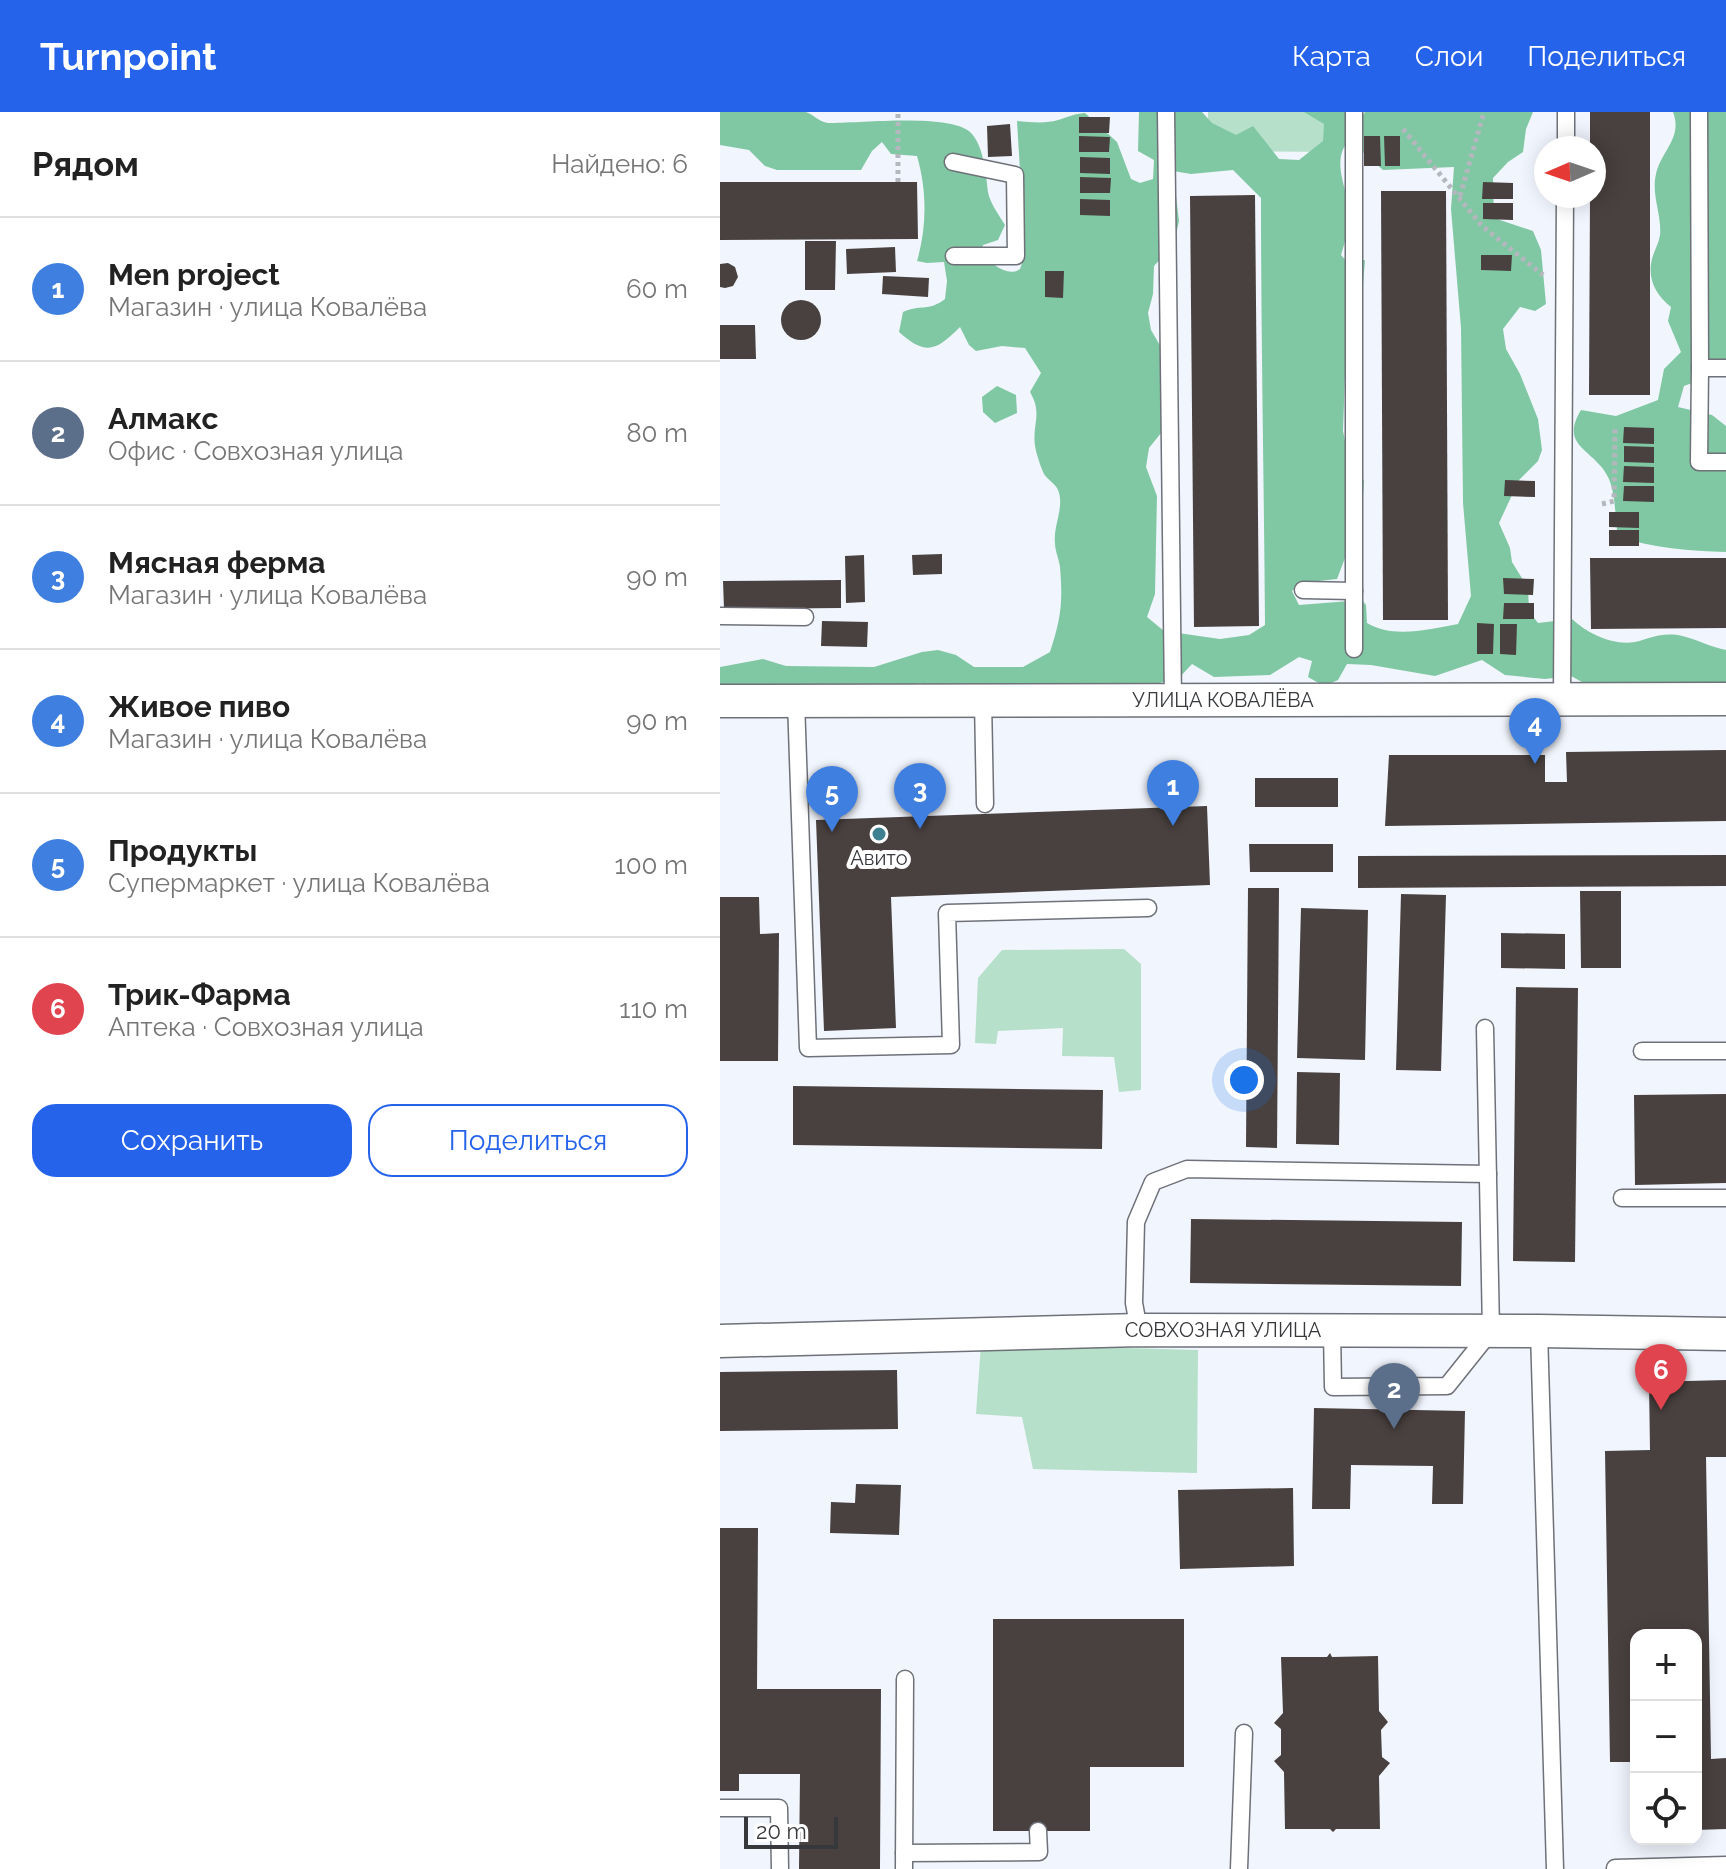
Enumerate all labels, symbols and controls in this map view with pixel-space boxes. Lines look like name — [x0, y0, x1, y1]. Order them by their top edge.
text: Turnpoint — [40, 34, 217, 79]
text: Карта — [1292, 40, 1371, 73]
text: Слои — [1415, 40, 1483, 73]
text: Поделиться — [1527, 40, 1686, 73]
north arrow — [1534, 136, 1606, 208]
text: Рядом — [32, 144, 139, 184]
text: Найдено: 6 — [551, 149, 688, 179]
text: Men project — [108, 257, 280, 292]
text: 1 — [52, 274, 64, 304]
text: 60 m — [626, 274, 688, 304]
text: Магазин · улица Ковалёва — [108, 292, 427, 322]
text: Алмакс — [108, 401, 218, 436]
text: 2 — [51, 418, 65, 448]
text: 80 m — [626, 418, 688, 448]
text: Офис · Совхозная улица — [108, 436, 403, 466]
text: Мясная ферма — [108, 545, 326, 580]
text: 3 — [51, 562, 65, 592]
text: 90 m — [626, 562, 688, 592]
text: Магазин · улица Ковалёва — [108, 580, 427, 610]
street label: УЛИЦА КОВАЛЁВА — [1132, 688, 1314, 712]
text: Живое пиво — [108, 689, 290, 724]
pin: 4 — [1509, 698, 1561, 764]
text: 4 — [51, 706, 65, 736]
text: 90 m — [626, 706, 688, 736]
text: Магазин · улица Ковалёва — [108, 724, 427, 754]
pin: 1 — [1147, 760, 1199, 826]
pin: 3 — [894, 763, 946, 829]
pin: 5 — [806, 766, 858, 832]
marker: Авито — [870, 825, 888, 843]
text: Продукты — [108, 833, 257, 868]
place label: Авито — [850, 846, 908, 870]
text: 5 — [51, 850, 65, 880]
text: 100 m — [615, 850, 688, 880]
text: Супермаркет · улица Ковалёва — [108, 868, 490, 898]
text: Трик-Фарма — [108, 977, 291, 1012]
text: 6 — [50, 994, 66, 1024]
text: 110 m — [619, 994, 688, 1024]
text: Аптека · Совхозная улица — [108, 1012, 424, 1042]
your location — [1224, 1060, 1264, 1100]
button: Сохранить — [32, 1104, 352, 1177]
button: Поделиться — [368, 1104, 688, 1177]
street label: СОВХОЗНАЯ УЛИЦА — [1125, 1318, 1322, 1342]
pin: 6 — [1635, 1344, 1687, 1410]
pin: 2 — [1368, 1363, 1420, 1429]
map controls — [1630, 1629, 1702, 1845]
button: + — [1630, 1629, 1702, 1701]
button: − — [1630, 1701, 1702, 1773]
button: locate — [1630, 1773, 1702, 1845]
scale bar — [744, 1813, 838, 1849]
text: 20 m — [756, 1818, 807, 1844]

